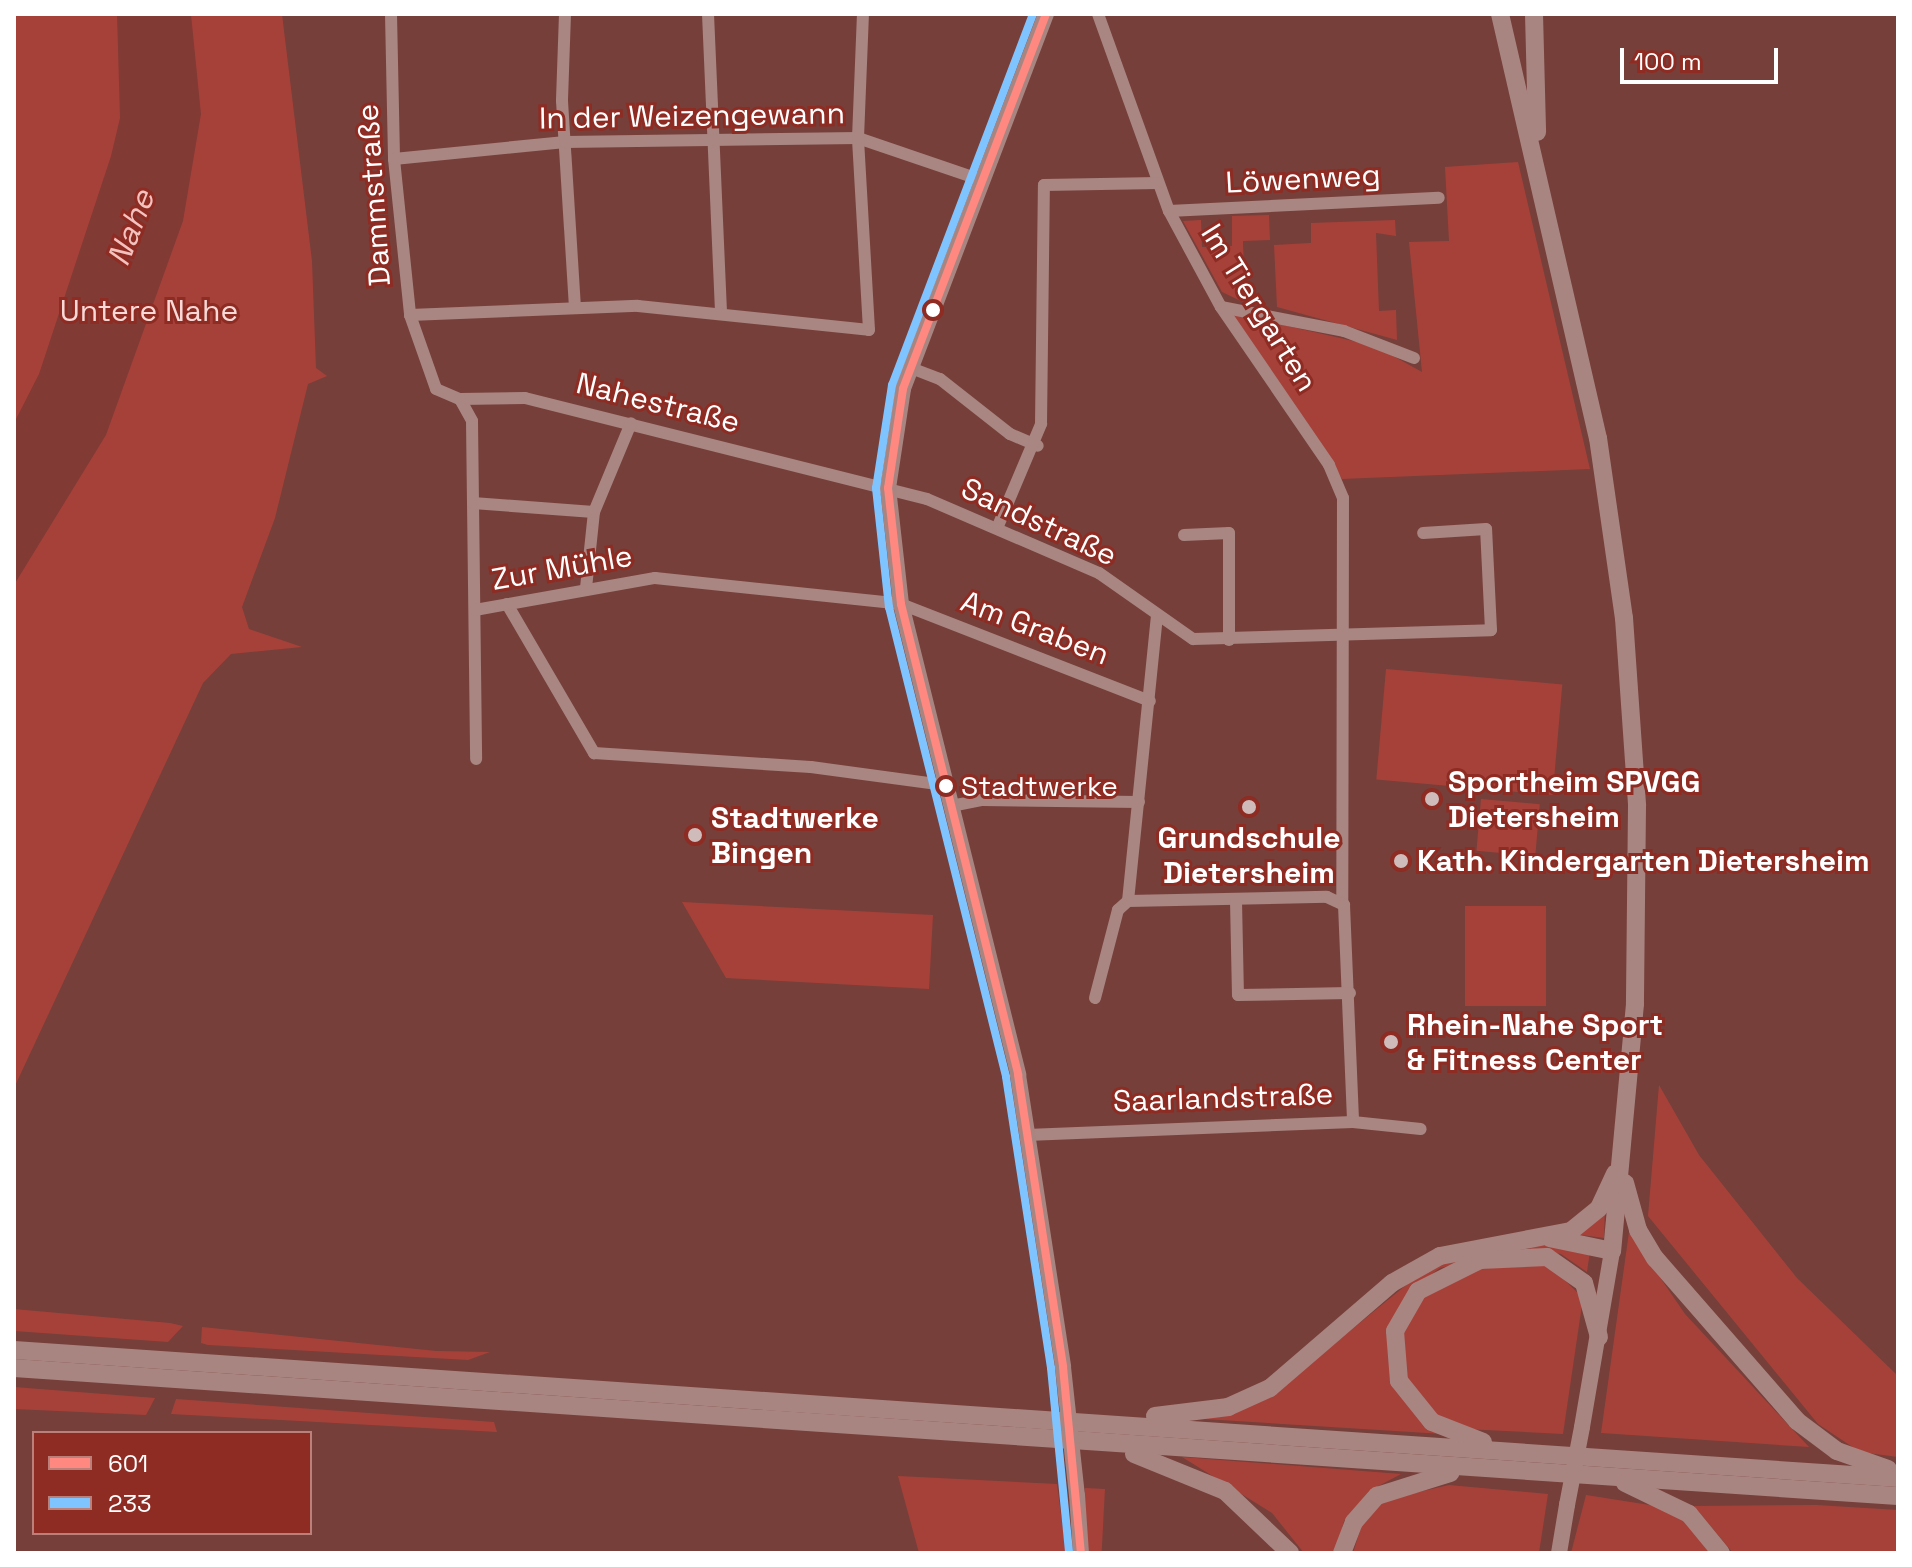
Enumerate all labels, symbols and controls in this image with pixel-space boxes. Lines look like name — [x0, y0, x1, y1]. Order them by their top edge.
scale bar — [1624, 32, 1782, 82]
text: 100 m — [1634, 46, 1702, 77]
street label: In der Weizengewann — [539, 95, 845, 137]
street label: Dammstraße — [350, 103, 398, 287]
street label: Löwenweg — [1225, 157, 1381, 201]
water label: Nahe — [99, 185, 163, 271]
street label: Im Tiergarten — [1193, 217, 1325, 399]
park label: Untere Nahe — [60, 293, 238, 329]
unlabelled marker — [925, 302, 941, 318]
street label: Nahestraße — [573, 365, 743, 441]
street label: Sandstraße — [956, 470, 1122, 574]
street label: Zur Mühle — [489, 538, 635, 598]
street label: Am Graben — [956, 583, 1114, 673]
place label: Sportheim SPVGG Dietersheim — [1448, 764, 1700, 834]
place label: Stadtwerke — [961, 769, 1118, 803]
marker: Stadtwerke — [938, 778, 954, 794]
marker: Sportheim SPVGG Dietersheim — [1423, 790, 1441, 808]
marker: Grundschule Dietersheim — [1240, 798, 1258, 816]
place label: Stadtwerke Bingen — [711, 800, 879, 870]
place label: Grundschule Dietersheim — [1157, 820, 1341, 890]
marker: Stadtwerke Bingen — [686, 826, 704, 844]
place label: Kath. Kindergarten Dietersheim — [1417, 843, 1871, 879]
marker: Kath. Kindergarten Dietersheim — [1392, 852, 1410, 870]
place label: Rhein-Nahe Sport & Fitness Center — [1407, 1007, 1663, 1078]
marker: Rhein-Nahe Sport & Fitness Center — [1382, 1033, 1400, 1051]
street label: Saarlandstraße — [1112, 1076, 1334, 1120]
legend — [32, 1431, 312, 1535]
text: 601 — [108, 1448, 148, 1479]
text: 233 — [108, 1488, 151, 1519]

